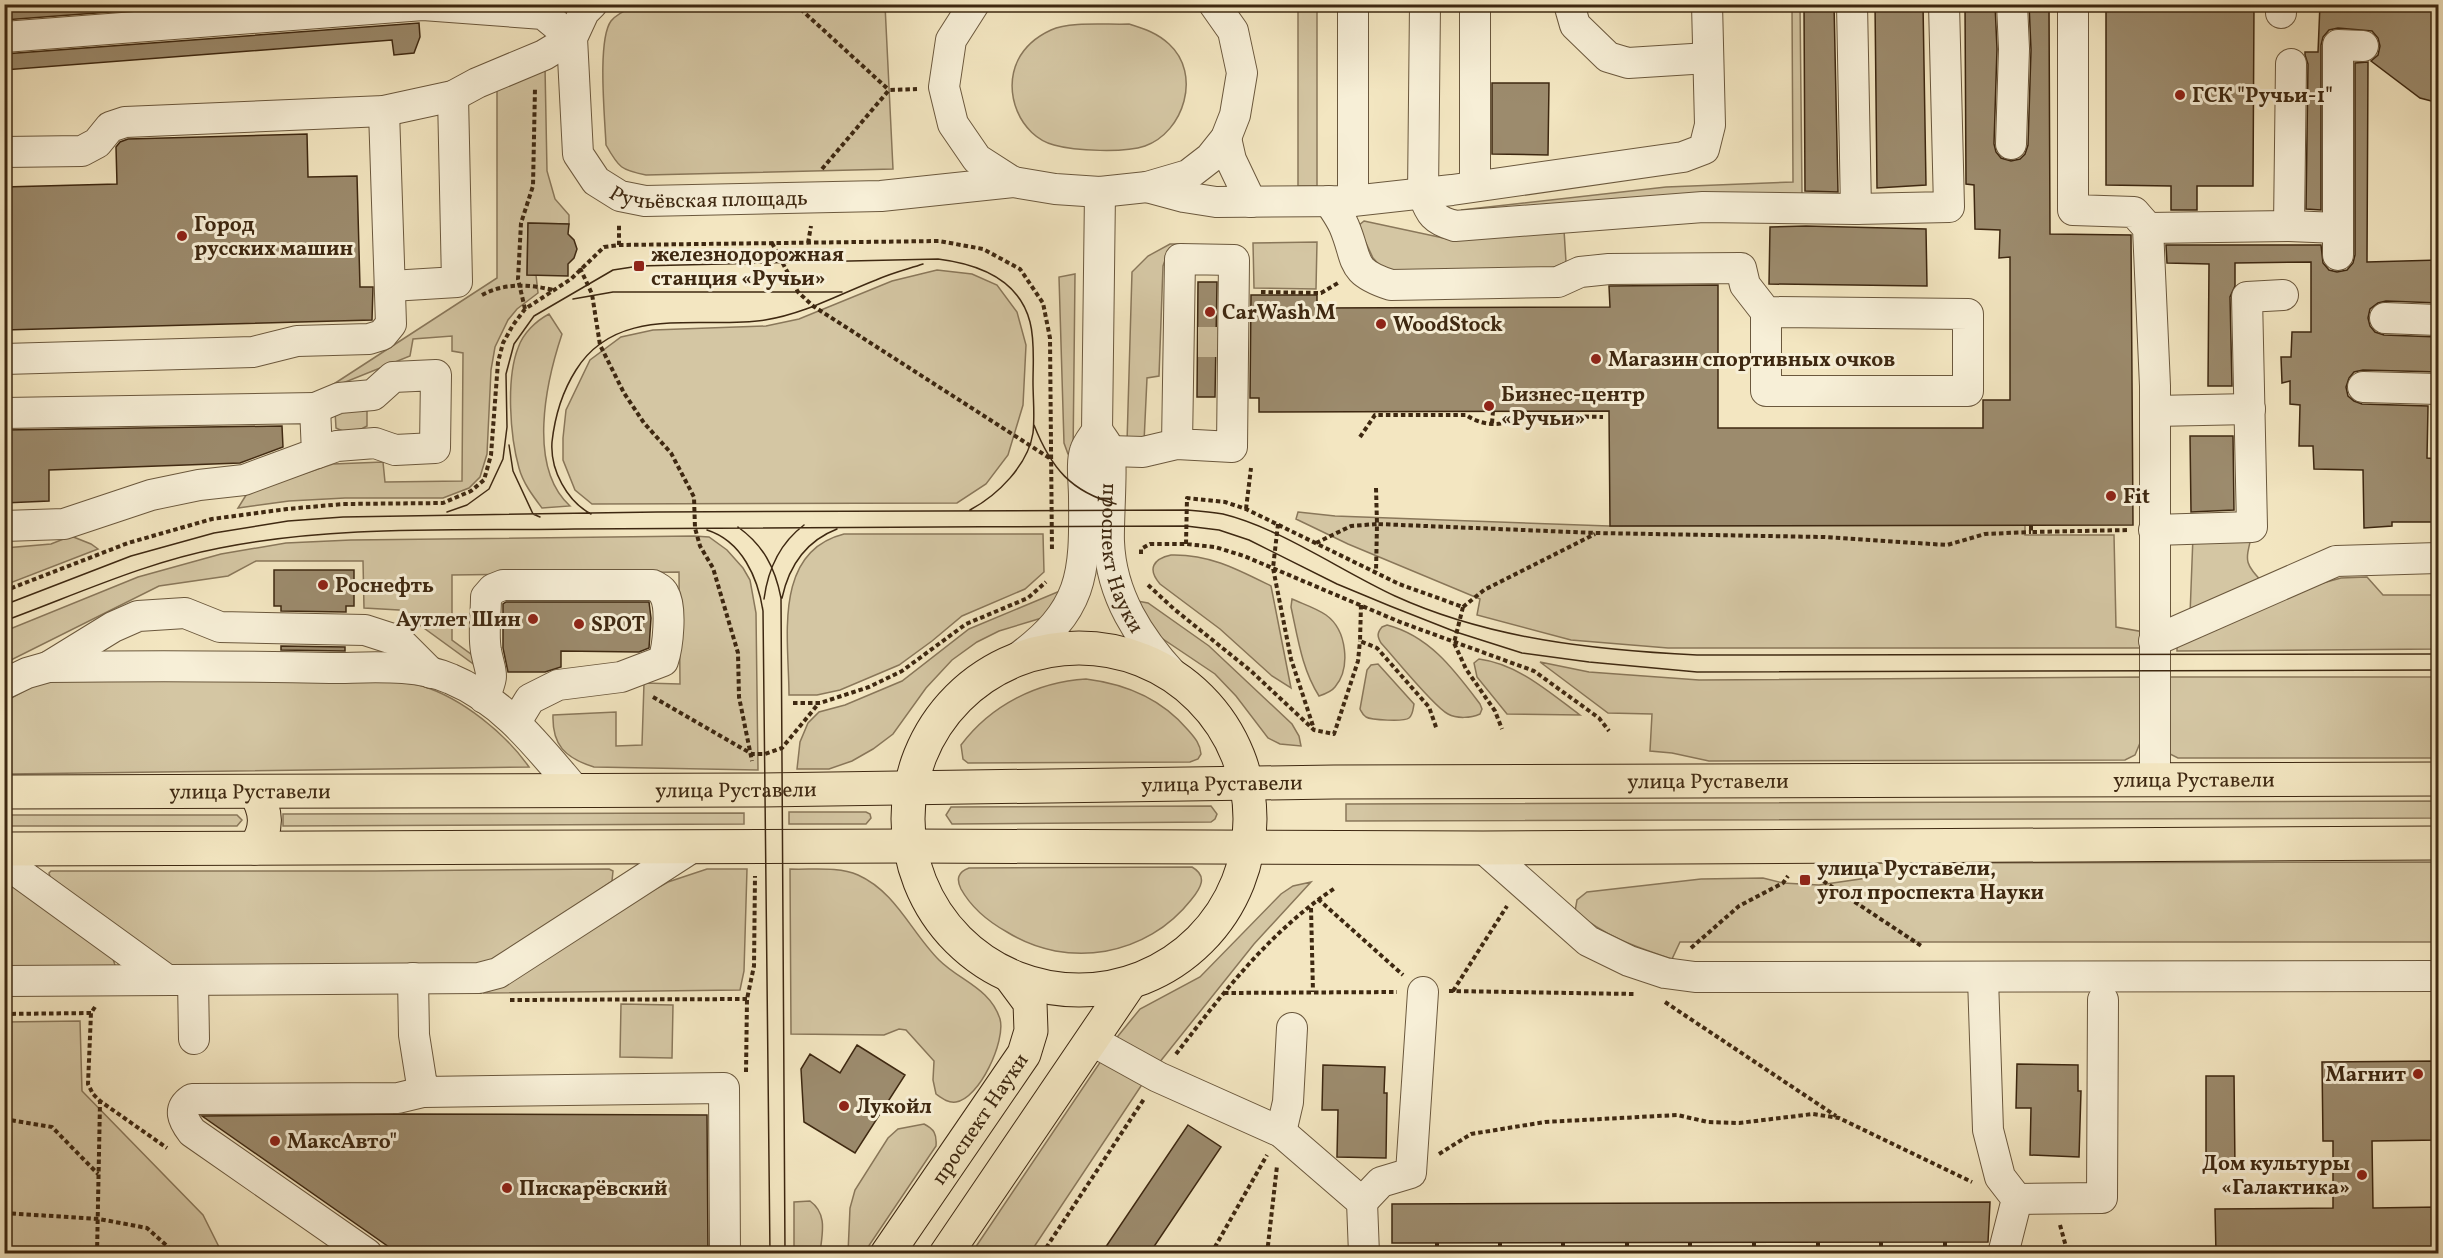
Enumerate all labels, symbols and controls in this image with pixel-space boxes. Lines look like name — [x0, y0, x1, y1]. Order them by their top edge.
place label: ГСК "Ручьи-1" — [2192, 82, 2333, 111]
marker: ГСК "Ручьи-1" — [2173, 88, 2187, 102]
street label: Ручьёвская площадь — [603, 180, 808, 217]
place label: Город русских машин — [194, 211, 353, 264]
marker: Город русских машин — [175, 229, 189, 243]
place label: железнодорожная станция «Ручьи» — [651, 241, 844, 294]
marker: железнодорожная станция «Ручьи» — [632, 259, 646, 273]
place label: CarWash M — [1222, 299, 1335, 328]
marker: CarWash M — [1203, 305, 1217, 319]
place label: WoodStock — [1393, 311, 1503, 340]
marker: WoodStock — [1374, 317, 1388, 331]
place label: Магазин спортивных очков — [1608, 346, 1895, 375]
marker: Магазин спортивных очков — [1589, 352, 1603, 366]
place label: Бизнес-центр «Ручьи» — [1501, 381, 1645, 434]
marker: Бизнес-центр «Ручьи» — [1482, 399, 1496, 413]
street label: проспект Науки — [1093, 483, 1150, 639]
place label: Fit — [2123, 483, 2150, 512]
marker: Fit — [2104, 489, 2118, 503]
place label: Роснефть — [335, 572, 434, 601]
marker: Роснефть — [316, 578, 330, 592]
place label: Аутлет Шин — [396, 606, 521, 635]
place label: SPOT — [591, 611, 646, 640]
marker: Аутлет Шин — [526, 612, 540, 626]
marker: SPOT — [572, 617, 586, 631]
street label: улица Руставели — [2113, 766, 2275, 796]
street label: улица Руставели — [1627, 768, 1789, 797]
street label: улица Руставели — [1141, 769, 1303, 801]
street label: улица Руставели — [655, 776, 817, 806]
street label: улица Руставели — [169, 778, 331, 808]
place label: улица Руставели, угол проспекта Науки — [1817, 855, 2044, 908]
marker: улица Руставели, угол проспекта Науки — [1798, 873, 1812, 887]
street label: проспект Науки — [926, 1048, 1036, 1191]
place label: Магнит — [2326, 1061, 2406, 1090]
marker: Магнит — [2411, 1067, 2425, 1081]
place label: Лукойл — [856, 1093, 932, 1122]
marker: Лукойл — [837, 1099, 851, 1113]
place label: МаксАвто" — [287, 1128, 397, 1157]
marker: МаксАвто" — [268, 1134, 282, 1148]
place label: Дом культуры «Галактика» — [2202, 1150, 2350, 1203]
marker: Дом культуры «Галактика» — [2355, 1168, 2369, 1182]
place label: Пискарёвский — [519, 1175, 668, 1204]
marker: Пискарёвский — [500, 1181, 514, 1195]

